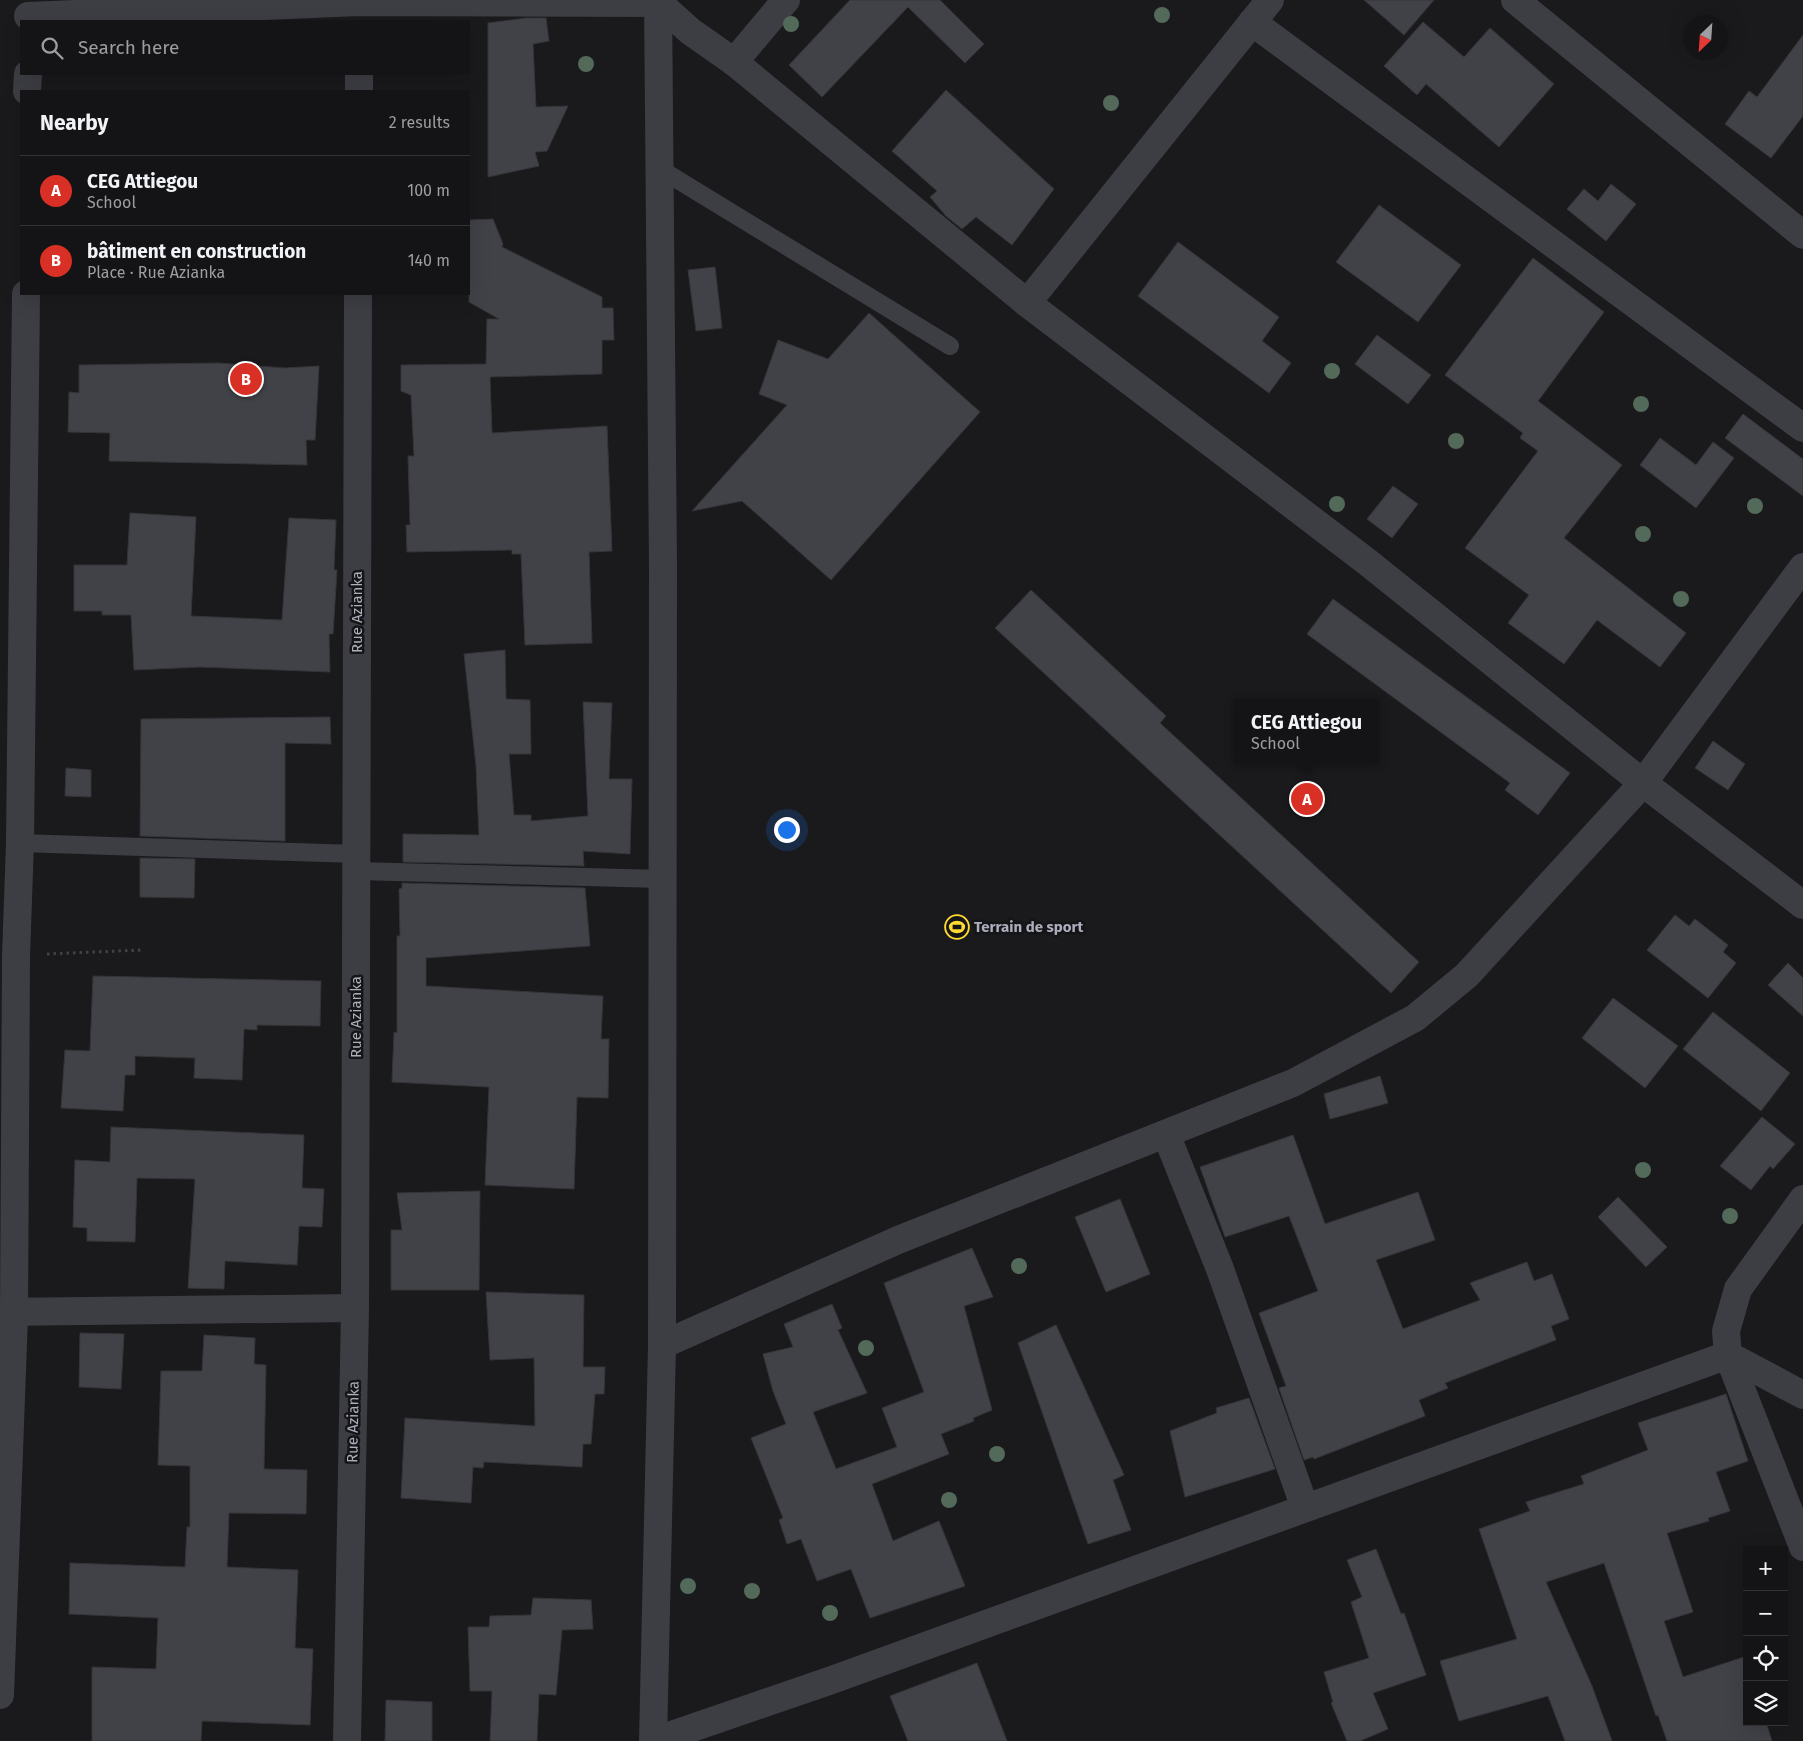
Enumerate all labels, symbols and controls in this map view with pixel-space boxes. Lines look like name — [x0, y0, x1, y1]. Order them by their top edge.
north arrow — [1683, 15, 1728, 60]
search box — [20, 20, 470, 75]
icon: search — [38, 34, 66, 62]
text: Search here — [78, 36, 179, 59]
text: Nearby — [40, 110, 108, 136]
text: 2 results — [389, 113, 450, 132]
text: CEG Attiegou — [87, 170, 198, 193]
text: A — [51, 181, 61, 200]
text: 100 m — [407, 181, 450, 200]
text: School — [87, 193, 136, 212]
text: bâtiment en construction — [87, 240, 306, 263]
text: B — [51, 251, 61, 270]
text: 140 m — [408, 251, 450, 270]
text: Place · Rue Azianka — [87, 263, 225, 282]
pin: B — [230, 360, 262, 398]
street label: Rue Azianka — [348, 571, 366, 653]
popup — [1234, 699, 1379, 764]
text: CEG Attiegou — [1251, 711, 1362, 734]
text: School — [1251, 734, 1300, 753]
pin: A — [1291, 780, 1323, 818]
your location — [774, 817, 800, 843]
sports icon: Terrain de sport — [944, 914, 970, 940]
place label: Terrain de sport — [974, 918, 1084, 936]
street label: Rue Azianka — [347, 976, 365, 1058]
street label: Rue Azianka — [343, 1381, 363, 1463]
map controls — [1743, 1546, 1788, 1726]
button: + — [1743, 1546, 1788, 1591]
button: − — [1743, 1591, 1788, 1636]
button: locate — [1743, 1636, 1788, 1681]
button: layers — [1743, 1681, 1788, 1726]

